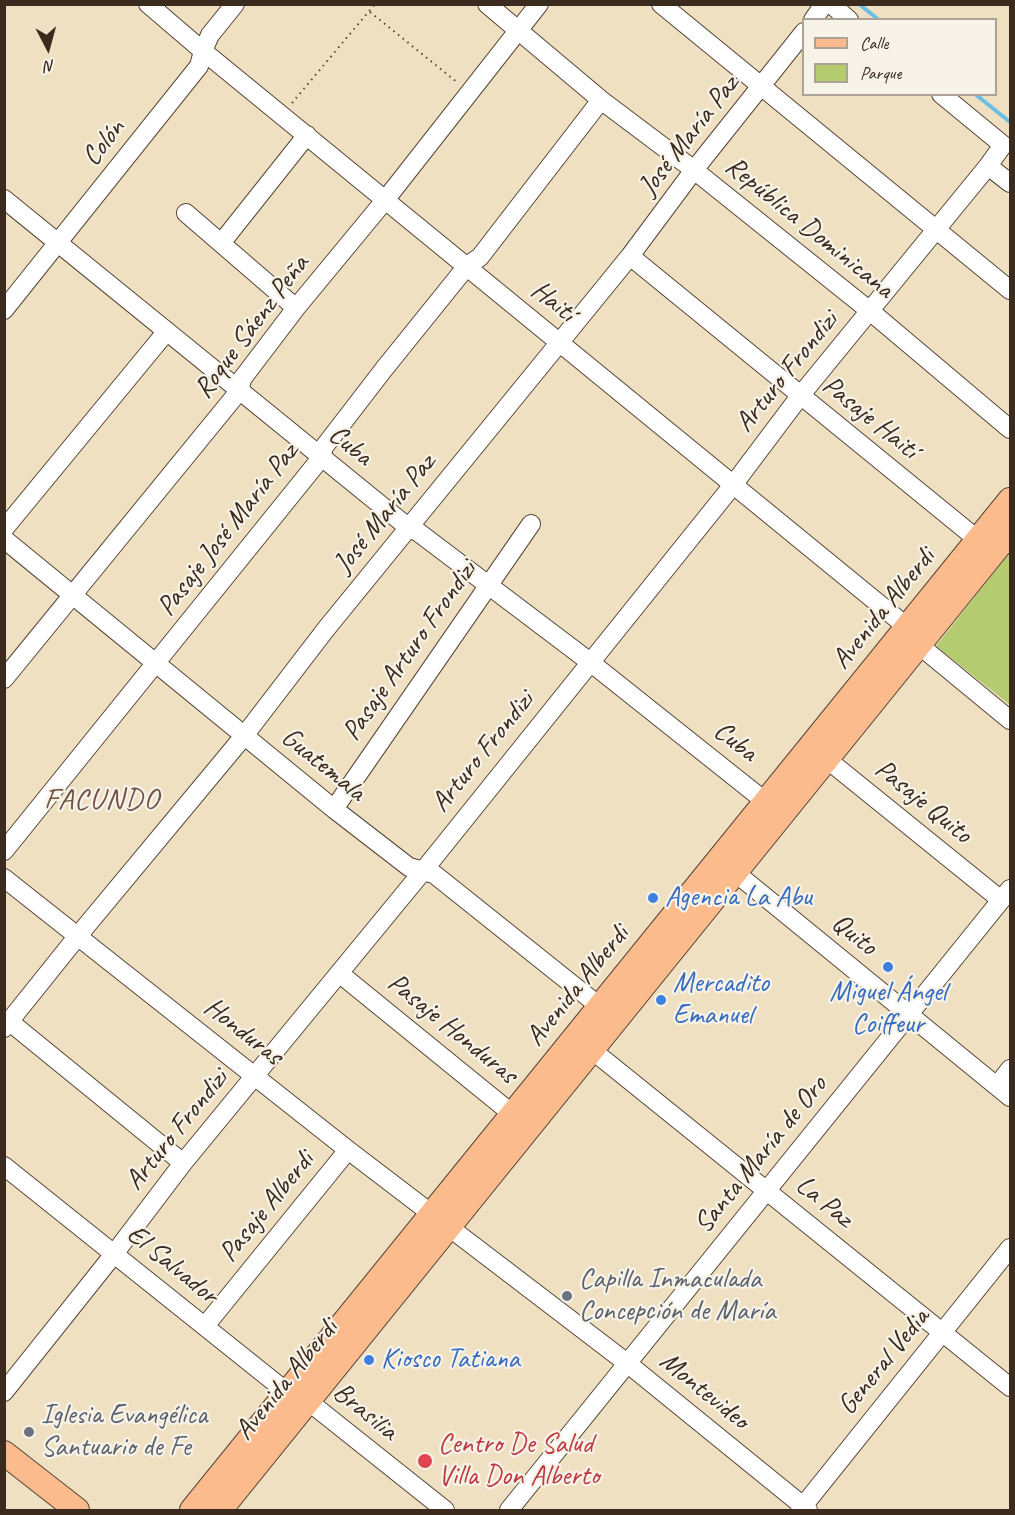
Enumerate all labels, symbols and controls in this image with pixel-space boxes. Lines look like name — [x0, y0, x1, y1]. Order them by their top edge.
north arrow — [18, 18, 78, 78]
legend — [802, 18, 997, 96]
text: Calle — [860, 32, 888, 54]
text: N — [44, 55, 56, 76]
text: Parque — [860, 62, 901, 84]
street label: José María Paz — [632, 69, 746, 203]
street label: Colón — [75, 113, 133, 173]
street label: República Dominicana — [718, 150, 900, 306]
street label: Roque Sáenz Peña — [187, 249, 317, 405]
street label: Haití — [524, 274, 582, 330]
street label: Arturo Frondizi — [728, 305, 846, 439]
street label: Pasaje Haití — [815, 369, 925, 467]
street label: Cuba — [321, 418, 379, 474]
street label: Pasaje José María Paz — [150, 437, 306, 623]
street label: José María Paz — [327, 448, 443, 580]
street label: Avenida Alberdi — [825, 542, 943, 676]
street label: Pasaje Arturo Frondizi — [335, 555, 485, 747]
street label: Arturo Frondizi — [424, 685, 542, 819]
street label: Cuba — [706, 714, 764, 770]
street label: Guatemala — [274, 721, 372, 809]
street label: Pasaje Quito — [868, 753, 978, 851]
district label: FACUNDO — [45, 782, 159, 818]
place label: Agencia La Abu — [665, 881, 812, 915]
marker: Agencia La Abu — [646, 891, 660, 905]
street label: Quito — [824, 907, 884, 963]
street label: Avenida Alberdi — [519, 919, 637, 1053]
marker: Miguel Ángel Coiffeur — [881, 960, 895, 974]
street label: Pasaje Honduras — [380, 966, 524, 1092]
place label: Mercadito Emanuel — [673, 967, 769, 1033]
place label: Miguel Ángel Coiffeur — [829, 976, 947, 1042]
street label: Honduras — [197, 991, 289, 1073]
marker: Mercadito Emanuel — [654, 993, 668, 1007]
street label: Arturo Frondizi — [118, 1063, 236, 1197]
street label: Santa María de Oro — [687, 1069, 835, 1241]
street label: Pasaje Alberdi — [212, 1145, 322, 1269]
street label: La Paz — [789, 1169, 859, 1235]
street label: El Salvador — [119, 1218, 225, 1312]
place label: Capilla Inmaculada Concepción de María — [579, 1263, 775, 1329]
marker: Capilla Inmaculada Concepción de María — [560, 1289, 574, 1303]
street label: General Vedia — [831, 1302, 937, 1422]
street label: Avenida Alberdi — [228, 1313, 346, 1447]
place label: Kiosco Tatiana — [381, 1343, 520, 1377]
street label: Montevideo — [652, 1345, 756, 1437]
marker: Kiosco Tatiana — [362, 1353, 376, 1367]
street label: Brasilia — [326, 1376, 404, 1448]
place label: Iglesia Evangélica Santuario de Fe — [41, 1399, 207, 1465]
marker: Iglesia Evangélica Santuario de Fe — [22, 1425, 36, 1439]
place label: Centro De Salud Villa Don Alberto — [438, 1428, 599, 1494]
marker: Centro De Salud Villa Don Alberto — [416, 1452, 434, 1470]

